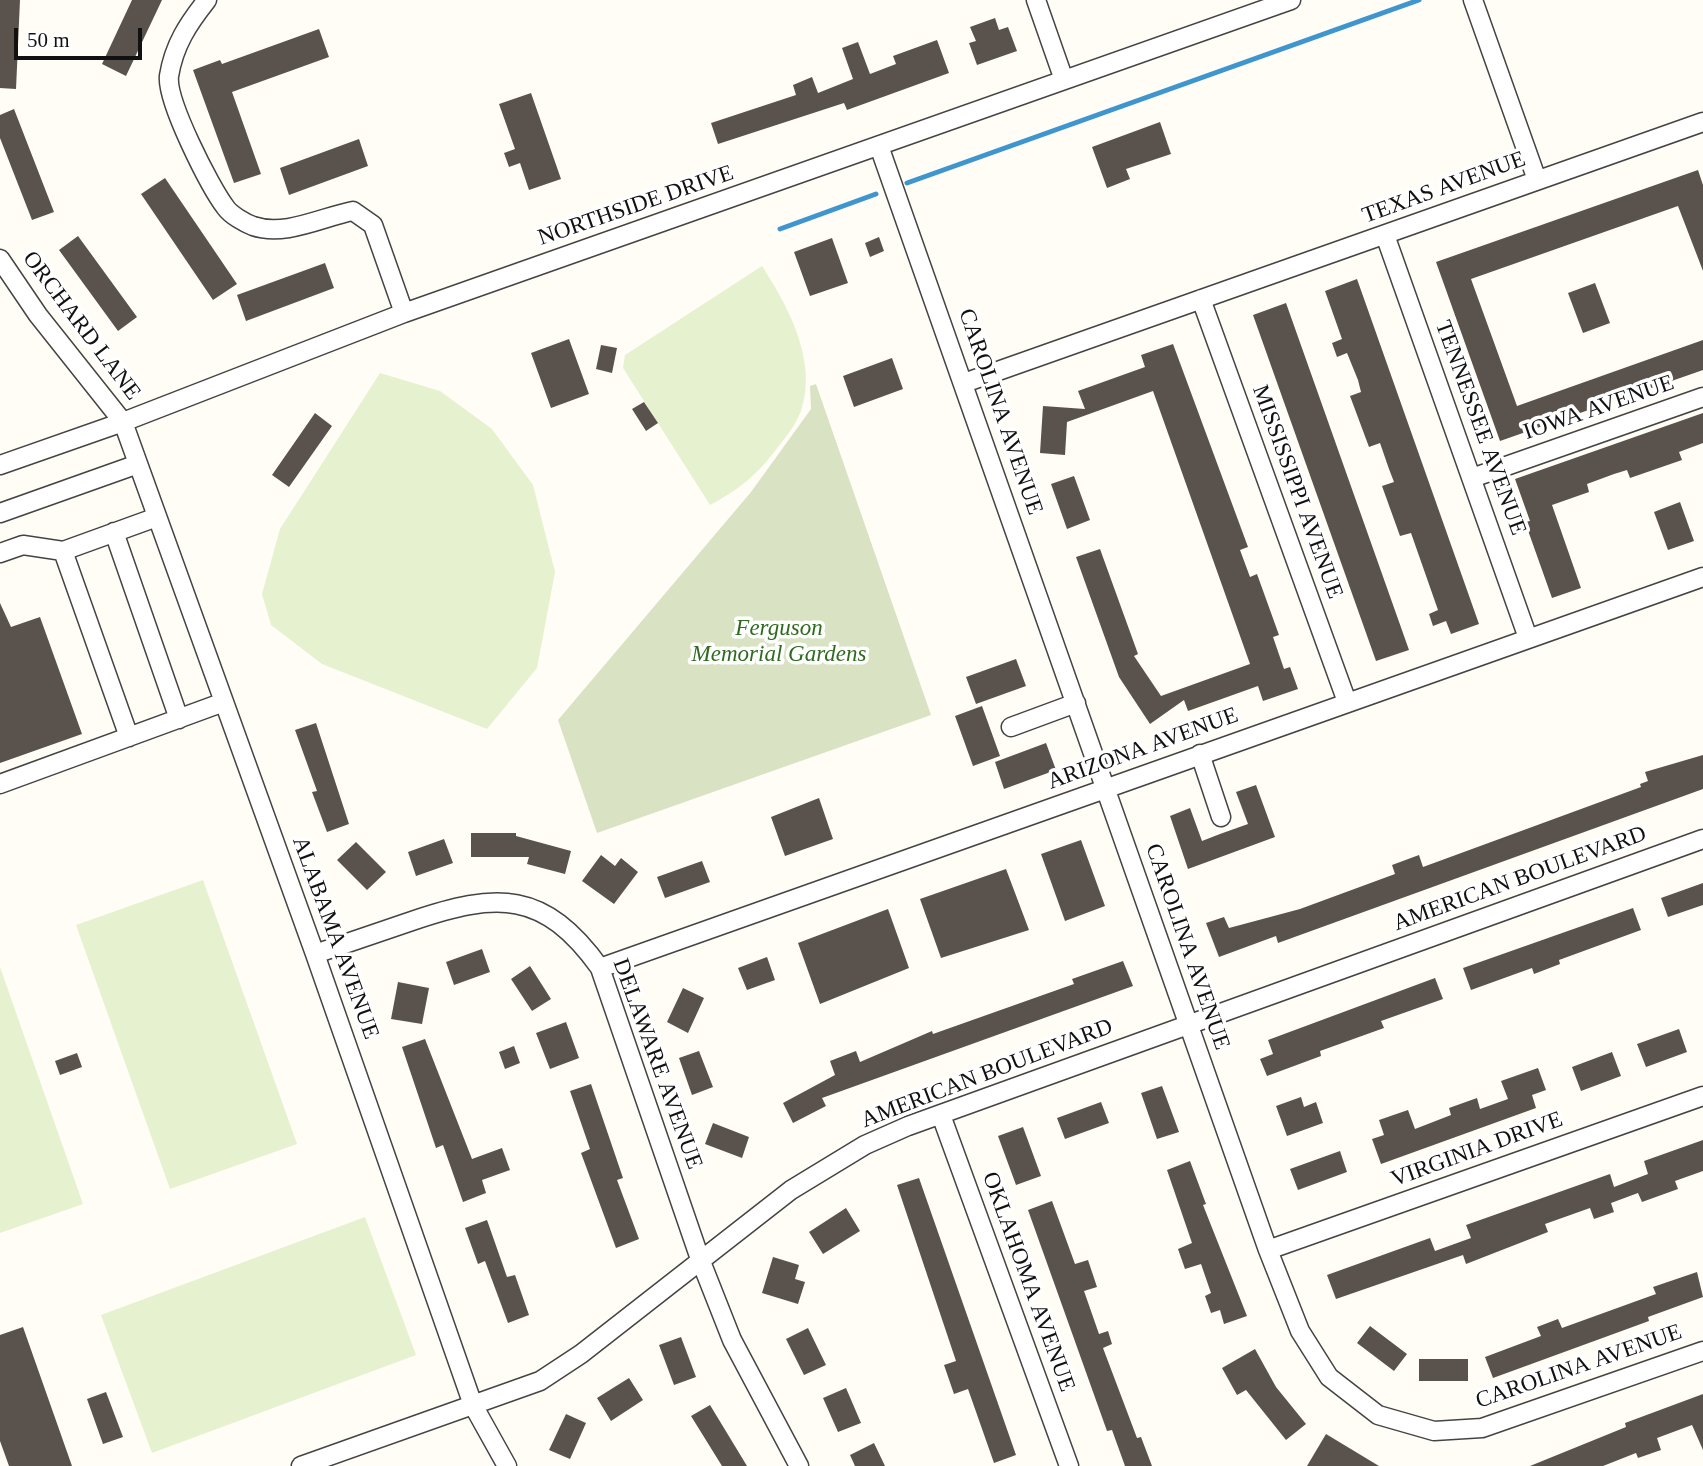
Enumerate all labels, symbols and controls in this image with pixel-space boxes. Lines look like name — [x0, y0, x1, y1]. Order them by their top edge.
scale bar — [18, 14, 145, 58]
text: 50 m — [27, 28, 70, 52]
street label: TEXAS AVENUE — [1359, 146, 1529, 230]
street label: NORTHSIDE DRIVE — [535, 160, 737, 252]
street label: ORCHARD LANE — [16, 246, 146, 406]
street label: CAROLINA AVENUE — [952, 305, 1048, 519]
street label: TENNESSEE AVENUE — [1428, 317, 1532, 539]
street label: IOWA AVENUE — [1520, 369, 1678, 447]
street label: MISSISSIPPI AVENUE — [1246, 381, 1348, 603]
park label: Ferguson Memorial Gardens — [692, 615, 866, 669]
street label: ARIZONA AVENUE — [1044, 702, 1242, 796]
street label: AMERICAN BOULEVARD — [1390, 820, 1650, 938]
street label: ALABAMA AVENUE — [286, 833, 384, 1043]
street label: CAROLINA AVENUE — [1139, 840, 1235, 1054]
street label: DELAWARE AVENUE — [606, 955, 708, 1173]
street label: AMERICAN BOULEVARD — [857, 1013, 1117, 1135]
street label: VIRGINIA DRIVE — [1387, 1106, 1567, 1194]
street label: OKLAHOMA AVENUE — [975, 1169, 1081, 1395]
street label: CAROLINA AVENUE — [1472, 1319, 1686, 1415]

